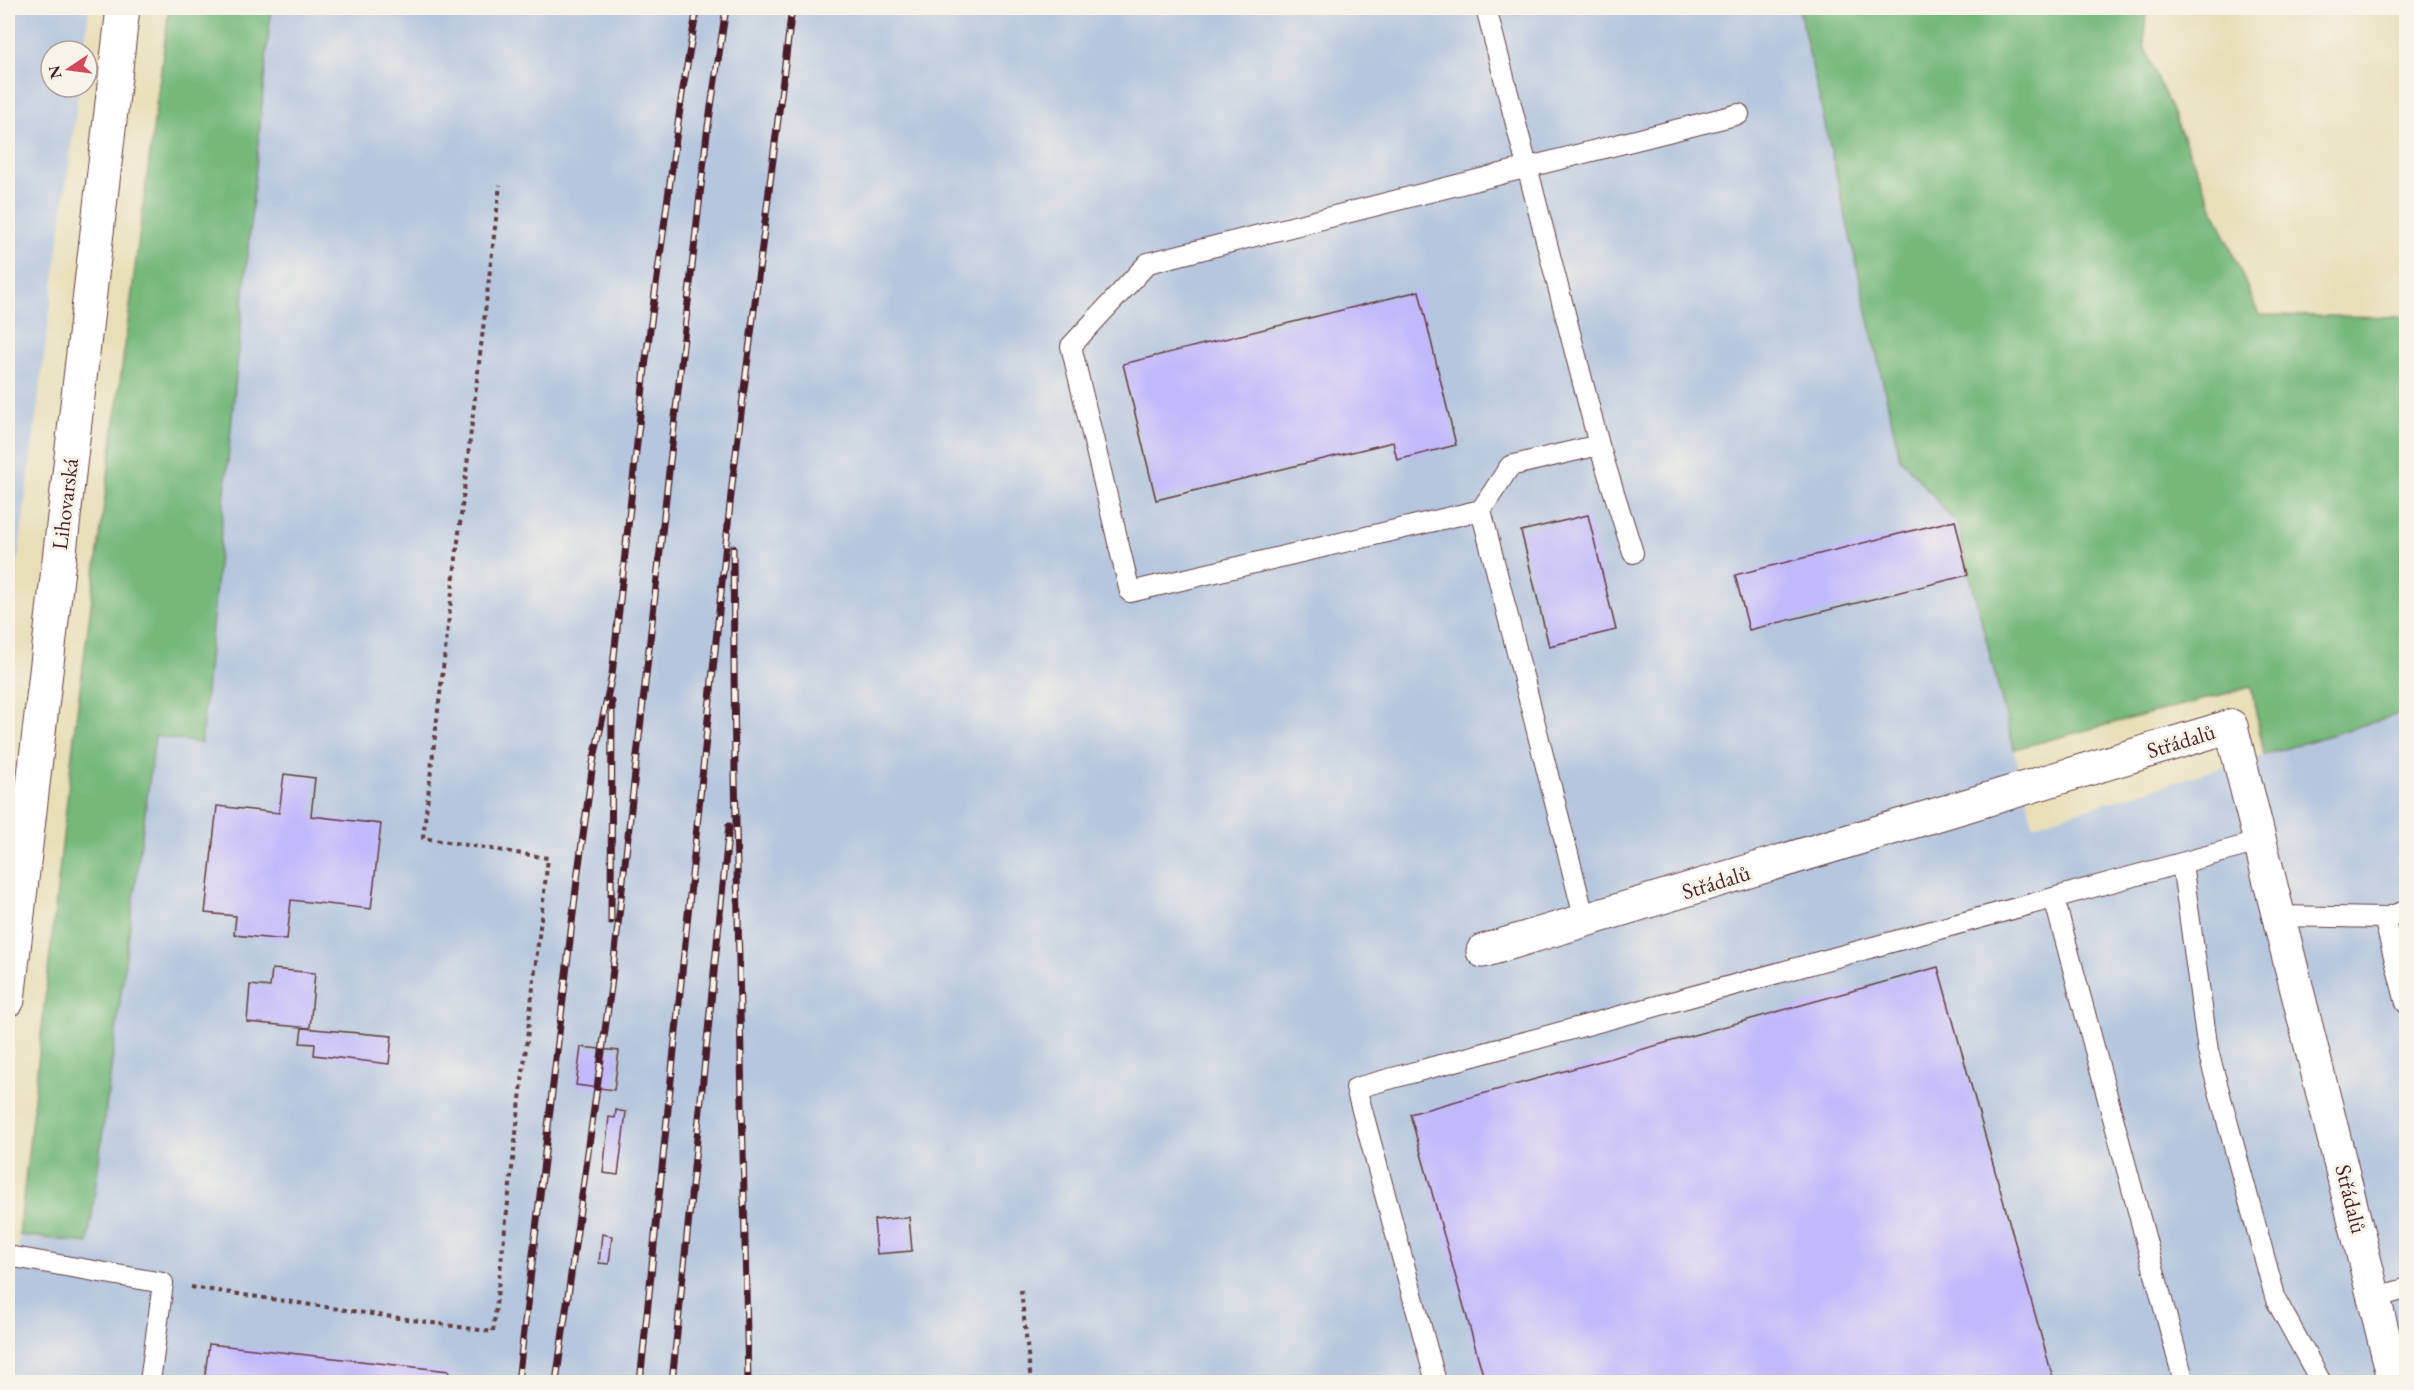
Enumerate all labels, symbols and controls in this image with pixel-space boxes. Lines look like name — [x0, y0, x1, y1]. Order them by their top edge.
north arrow — [39, 39, 99, 99]
text: N — [43, 64, 67, 81]
street label: Lihovarská — [45, 456, 85, 551]
street label: Střádalů — [2143, 717, 2219, 765]
street label: Střádalů — [1678, 858, 1754, 906]
street label: Střádalů — [2328, 1162, 2374, 1237]

